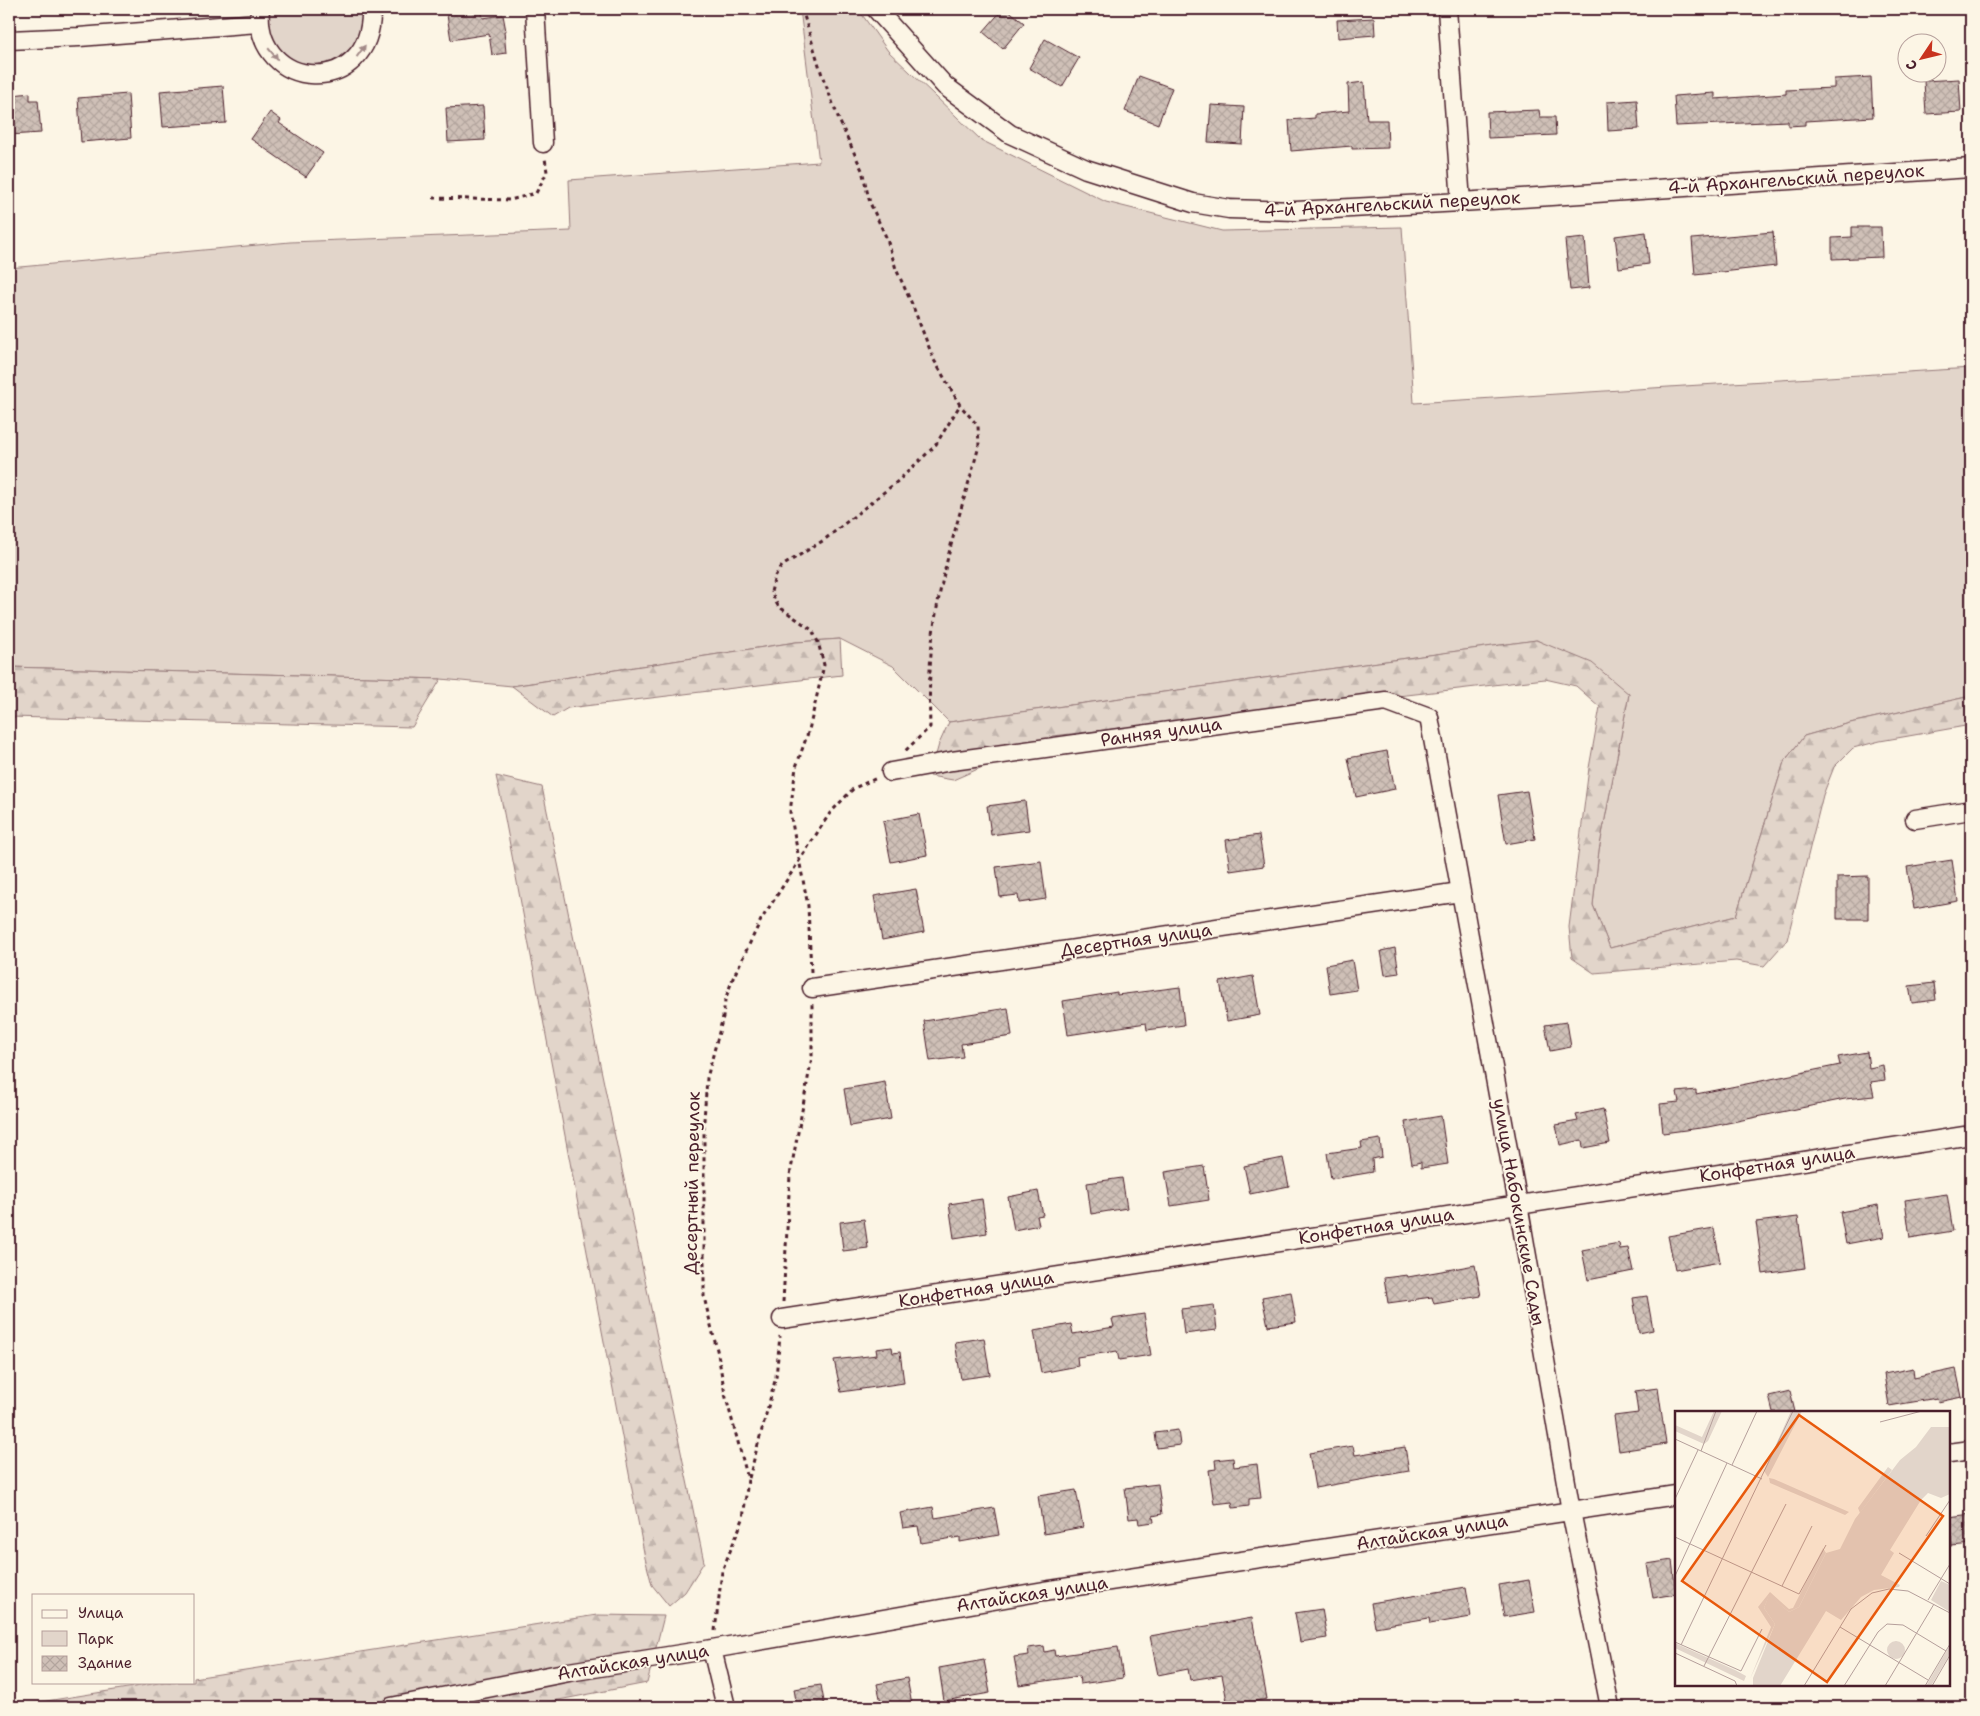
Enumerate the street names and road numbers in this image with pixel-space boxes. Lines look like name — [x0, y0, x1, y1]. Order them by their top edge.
street label: 4-й Архангельский переулок — [1667, 158, 1926, 200]
street label: 4-й Архангельский переулок — [1263, 185, 1521, 223]
street label: Ранняя улица — [1099, 712, 1223, 752]
street label: Десертная улица — [1059, 917, 1213, 963]
street label: Десертный переулок — [678, 1091, 706, 1275]
street label: улица Набокинские Сады — [1487, 1096, 1551, 1328]
street label: Конфетная улица — [1698, 1140, 1856, 1188]
street label: Конфетная улица — [1297, 1202, 1455, 1250]
street label: Конфетная улица — [897, 1265, 1055, 1313]
street label: Алтайская улица — [1355, 1508, 1509, 1556]
street label: Алтайская улица — [955, 1570, 1109, 1618]
street label: Алтайская улица — [556, 1638, 710, 1686]

